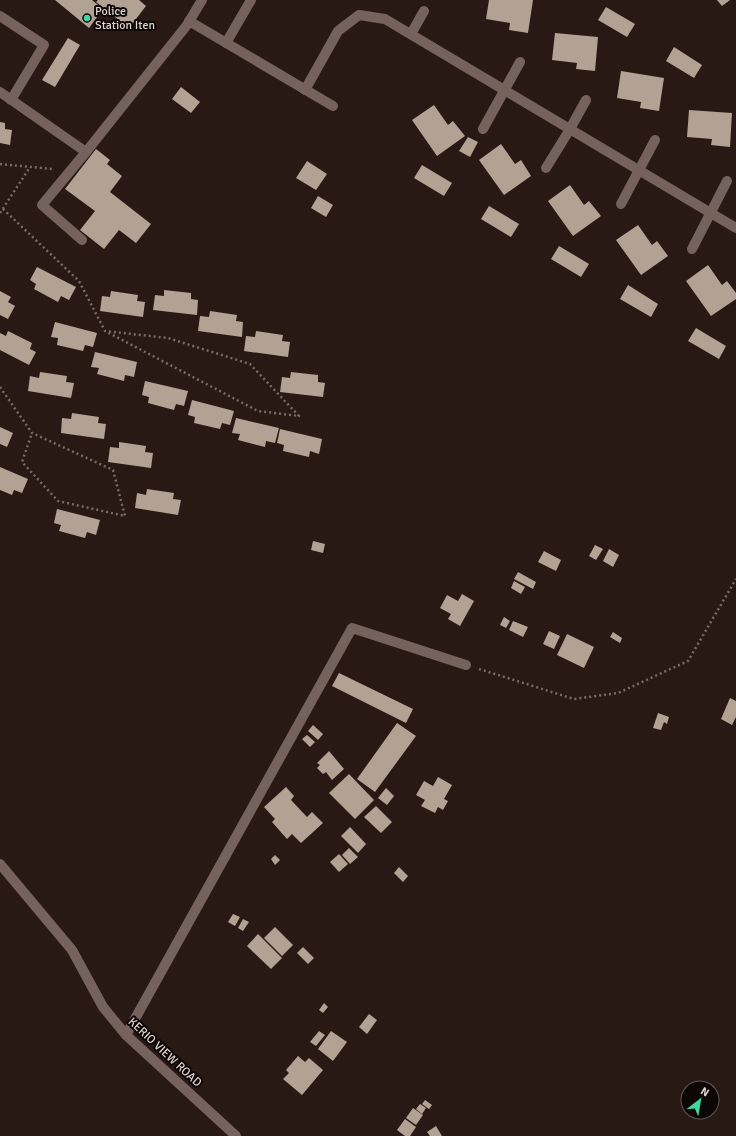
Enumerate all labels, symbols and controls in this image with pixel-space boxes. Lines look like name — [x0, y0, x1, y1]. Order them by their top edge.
place label: Police Station Iten — [95, 4, 155, 33]
marker: Police Station Iten — [82, 13, 92, 23]
street label: KERIO VIEW ROAD — [125, 1014, 205, 1090]
north arrow — [680, 1080, 720, 1120]
text: N — [698, 1084, 712, 1099]

